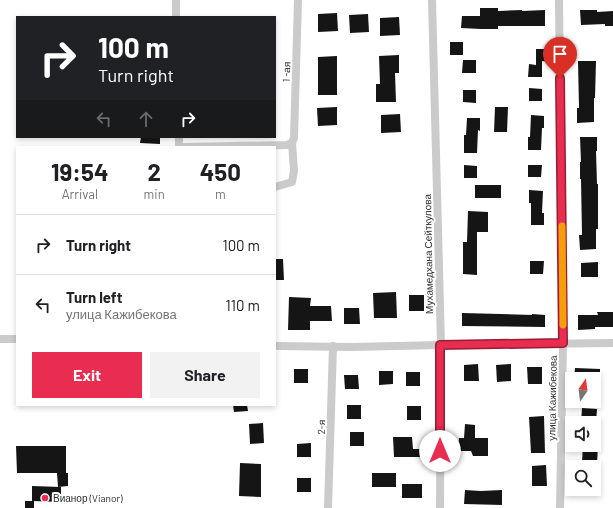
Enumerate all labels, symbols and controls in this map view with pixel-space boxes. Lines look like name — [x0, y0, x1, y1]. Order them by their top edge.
text: 100 m — [98, 30, 169, 64]
icon: right — [32, 32, 84, 84]
pin — [543, 37, 577, 78]
icon: arrive — [549, 43, 571, 65]
street label: 1 -ая — [280, 62, 292, 82]
text: Turn right — [98, 64, 174, 86]
icon: left — [93, 108, 115, 130]
icon: ahead — [135, 108, 157, 130]
icon: right — [177, 108, 199, 130]
text: 19:54 — [51, 157, 109, 186]
text: 2 — [147, 157, 161, 186]
text: 450 — [200, 157, 241, 186]
text: Arrival — [62, 186, 98, 202]
text: min — [144, 186, 165, 202]
text: m — [215, 186, 226, 202]
street label: Мухамедхана Сейткулова — [421, 193, 435, 314]
icon: right — [32, 234, 54, 256]
text: Turn right — [66, 236, 131, 254]
text: 100 m — [222, 236, 260, 254]
text: Turn left — [66, 288, 122, 306]
icon: left — [32, 294, 54, 316]
text: 110 m — [226, 296, 260, 314]
text: улица Кажибекова — [66, 306, 177, 322]
button: Exit — [32, 352, 142, 398]
button: Share — [150, 352, 260, 398]
street label: улица Кажибекова — [545, 355, 559, 441]
north arrow — [565, 372, 601, 408]
map controls — [565, 372, 601, 496]
button: sound — [565, 416, 601, 452]
street label: 2-я — [315, 419, 327, 435]
position arrow — [419, 430, 461, 472]
button: search — [565, 460, 601, 496]
place label: Вианор (Vianor) — [53, 492, 123, 504]
marker: Вианор (Vianor) — [40, 493, 50, 503]

